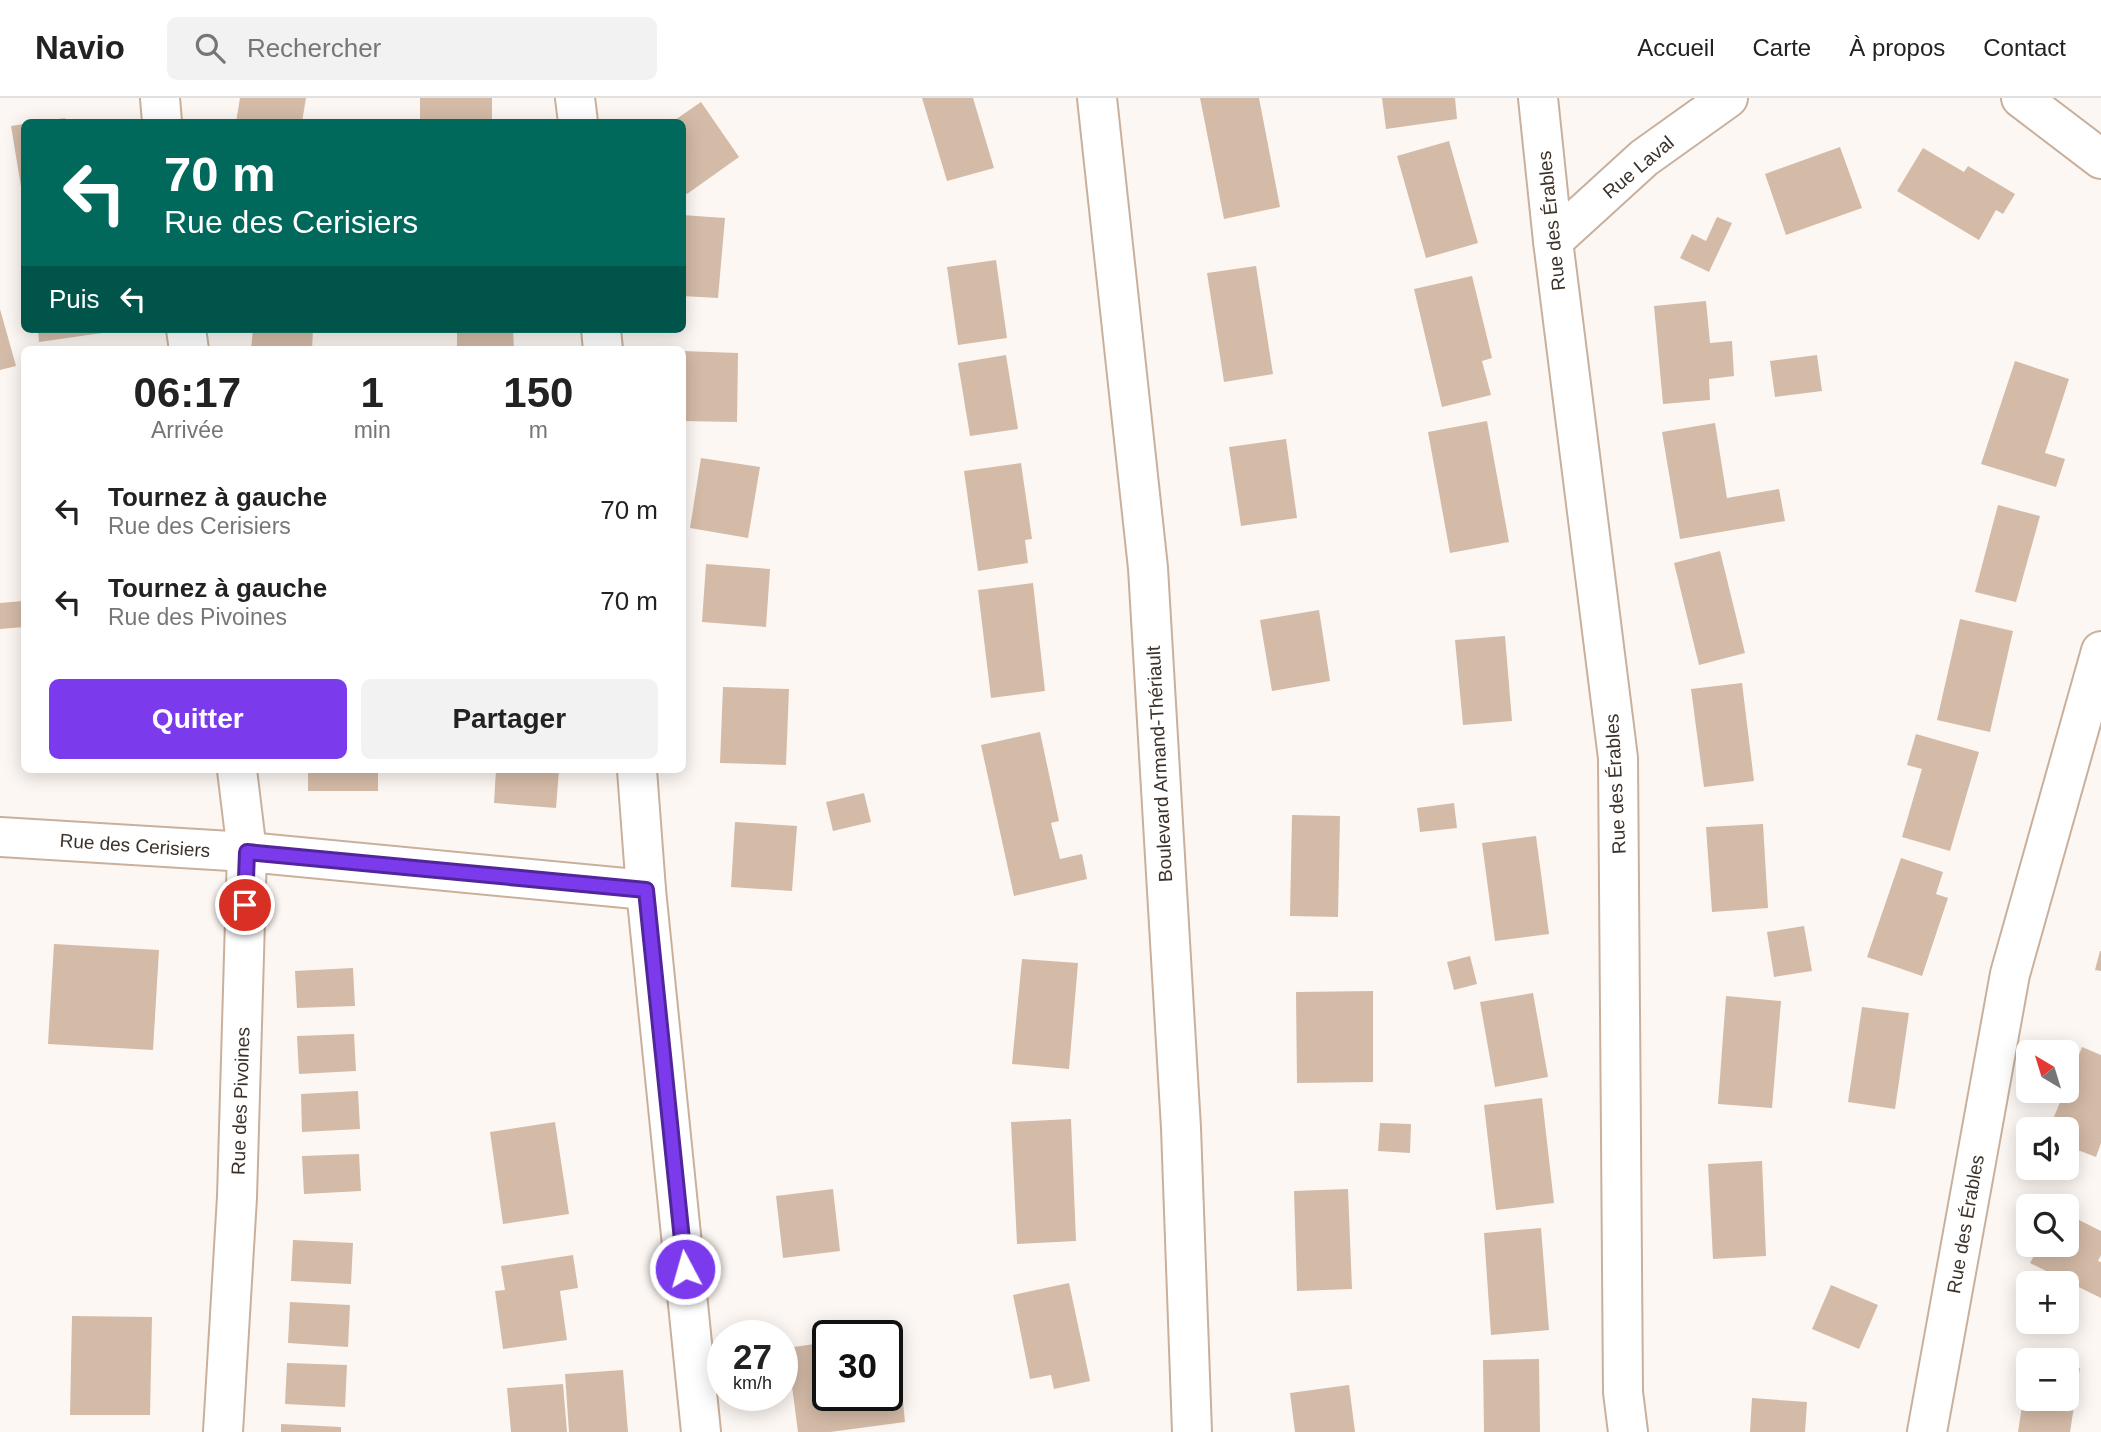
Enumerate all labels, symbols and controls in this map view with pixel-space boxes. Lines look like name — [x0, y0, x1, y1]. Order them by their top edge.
search box — [167, 17, 657, 80]
text: Navio — [35, 29, 125, 66]
icon: search — [191, 29, 229, 67]
text: Rechercher — [247, 33, 381, 63]
text: Accueil — [1637, 34, 1715, 61]
text: Carte — [1753, 34, 1811, 61]
text: À propos — [1849, 34, 1945, 61]
text: Contact — [1983, 34, 2066, 61]
street label: Rue Laval — [1599, 132, 1678, 203]
icon: left — [49, 147, 140, 238]
text: 70 m — [164, 147, 276, 201]
street label: Rue des Érables — [1534, 150, 1569, 292]
text: Rue des Cerisiers — [164, 204, 418, 240]
icon: left — [114, 280, 152, 318]
text: Puis — [49, 284, 100, 314]
text: 06:17 — [134, 369, 241, 416]
text: 1 — [360, 369, 384, 416]
text: 150 — [503, 369, 573, 416]
text: Arrivée — [151, 417, 224, 443]
text: min — [354, 417, 391, 443]
text: m — [529, 417, 548, 443]
text: Tournez à gauche — [108, 482, 327, 512]
icon: left — [49, 492, 87, 530]
text: 70 m — [600, 495, 658, 525]
text: Rue des Cerisiers — [108, 513, 291, 539]
text: Tournez à gauche — [108, 573, 327, 603]
icon: left — [49, 583, 87, 621]
text: 70 m — [600, 586, 658, 616]
text: Rue des Pivoines — [108, 604, 287, 630]
street label: Boulevard Armand-Thériault — [1143, 645, 1176, 883]
button: Quitter — [49, 679, 347, 759]
button: Partager — [361, 679, 658, 759]
street label: Rue des Érables — [1601, 713, 1630, 855]
street label: Rue des Cerisiers — [59, 830, 211, 861]
pin — [215, 875, 275, 935]
icon: arrive — [226, 886, 264, 924]
street label: Rue des Pivoines — [227, 1027, 254, 1175]
north arrow — [2016, 1040, 2079, 1102]
map controls — [2016, 1040, 2079, 1411]
button: sound — [2016, 1117, 2079, 1180]
street label: Rue des Érables — [1943, 1153, 1988, 1295]
button: search — [2016, 1194, 2079, 1257]
position arrow — [648, 1232, 722, 1306]
button: + — [2016, 1271, 2079, 1334]
speed limit sign: 30 — [812, 1320, 903, 1411]
text: 27 — [733, 1337, 772, 1376]
button: − — [2016, 1348, 2079, 1411]
text: km/h — [733, 1373, 772, 1393]

